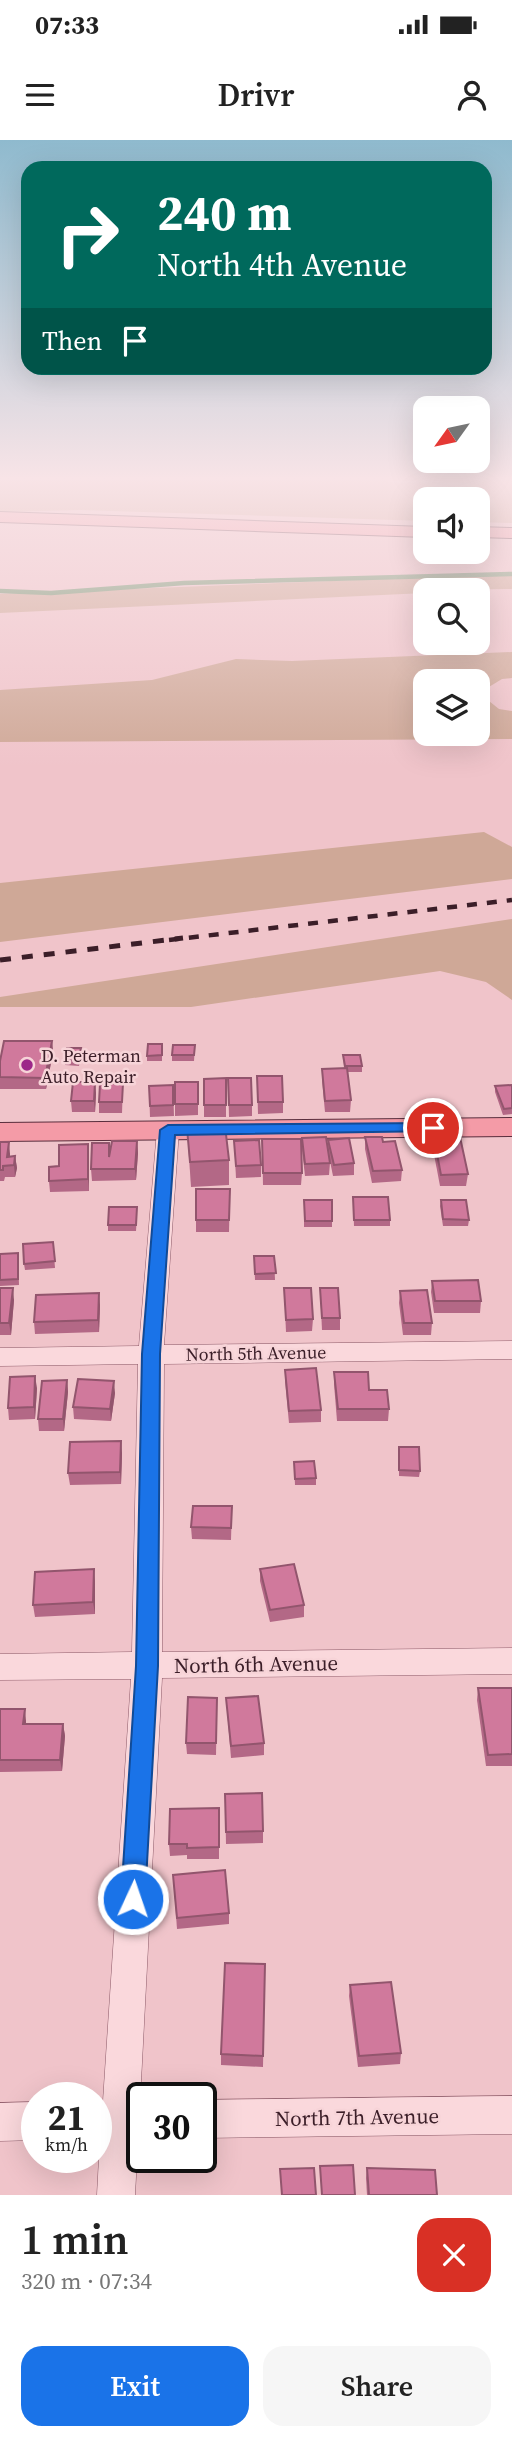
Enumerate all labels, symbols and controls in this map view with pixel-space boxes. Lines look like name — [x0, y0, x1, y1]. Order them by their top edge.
text: 07:33 — [35, 7, 99, 43]
text: Drivr — [218, 73, 294, 117]
icon: menu — [21, 76, 59, 114]
icon: person — [453, 76, 491, 114]
text: 240 m — [157, 179, 292, 246]
icon: right — [42, 189, 133, 280]
text: North 4th Avenue — [157, 243, 407, 287]
icon: arrive — [116, 322, 154, 360]
text: Then — [42, 323, 102, 359]
north arrow — [413, 396, 490, 472]
map controls — [413, 396, 490, 746]
button: sound — [413, 487, 490, 564]
button: search — [413, 578, 490, 655]
button: layers — [413, 669, 490, 746]
place label: D. Peterman Auto Repair — [41, 1043, 141, 1089]
marker: D. Peterman Auto Repair — [19, 1057, 35, 1073]
pin — [403, 1098, 463, 1158]
icon: arrive — [414, 1109, 452, 1147]
street label: North 5th Avenue — [185, 1339, 327, 1367]
street label: North 6th Avenue — [174, 1648, 338, 1680]
position arrow — [96, 1862, 170, 1936]
speed limit sign: 30 — [126, 2082, 217, 2173]
text: 21 — [48, 2094, 85, 2142]
street label: North 7th Avenue — [275, 2101, 439, 2133]
text: km/h — [45, 2132, 88, 2157]
text: 1 min — [21, 2210, 129, 2268]
button: close — [417, 2218, 491, 2292]
text: 320 m · 07:34 — [21, 2265, 152, 2297]
button: Exit — [21, 2346, 249, 2426]
button: Share — [263, 2346, 491, 2426]

